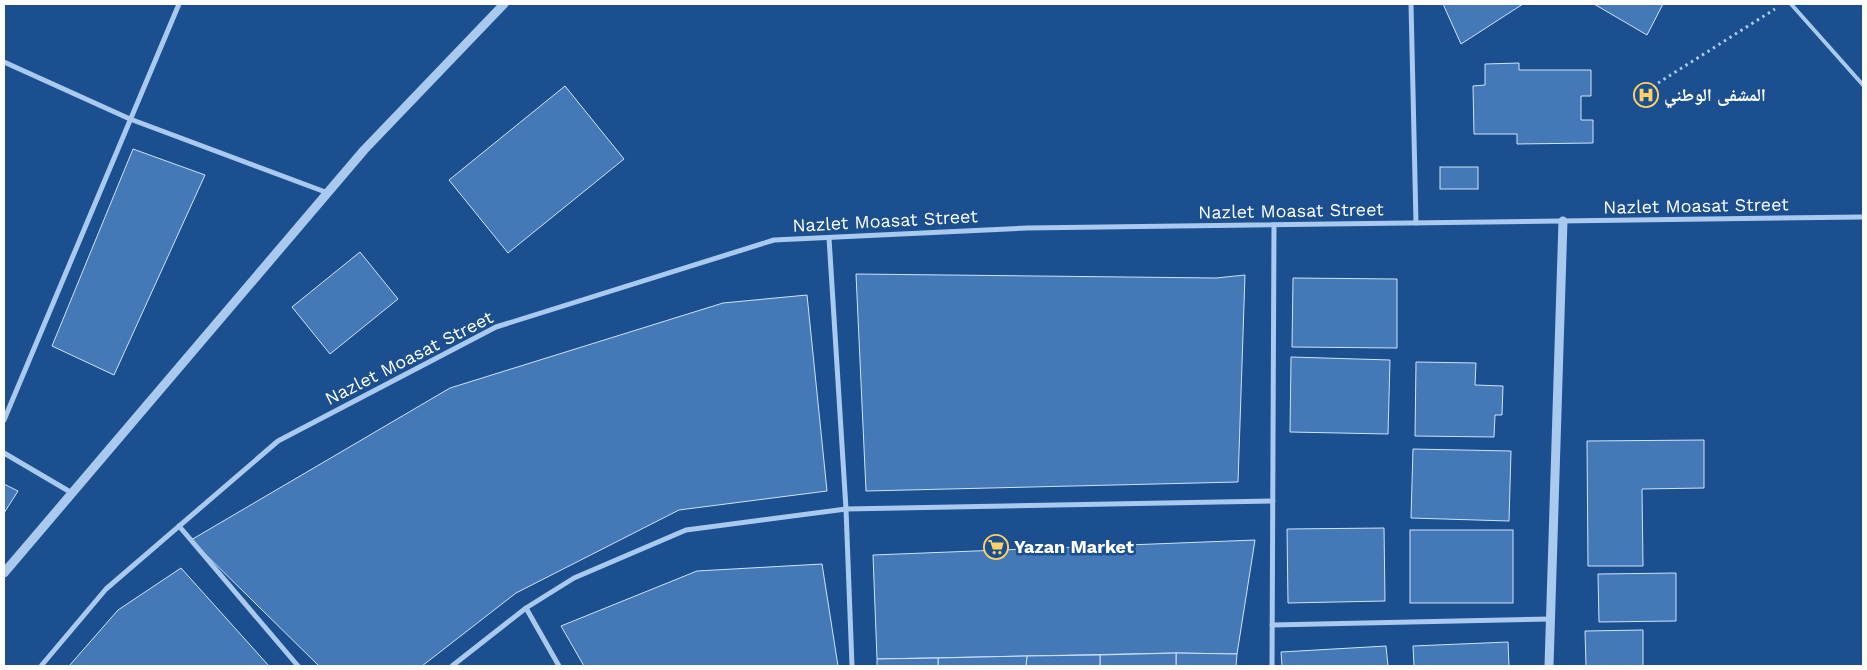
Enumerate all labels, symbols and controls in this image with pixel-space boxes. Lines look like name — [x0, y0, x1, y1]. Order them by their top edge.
hospital icon: المشفى الوطني — [1633, 82, 1659, 108]
place label: المشفى الوطني — [1664, 84, 1766, 109]
street label: Nazlet Moasat Street — [1603, 193, 1789, 218]
street label: Nazlet Moasat Street — [1198, 198, 1384, 223]
street label: Nazlet Moasat Street — [792, 205, 979, 236]
street label: Nazlet Moasat Street — [321, 306, 497, 409]
supermarket icon: Yazan Market — [983, 534, 1009, 560]
place label: Yazan Market — [1014, 536, 1134, 557]

